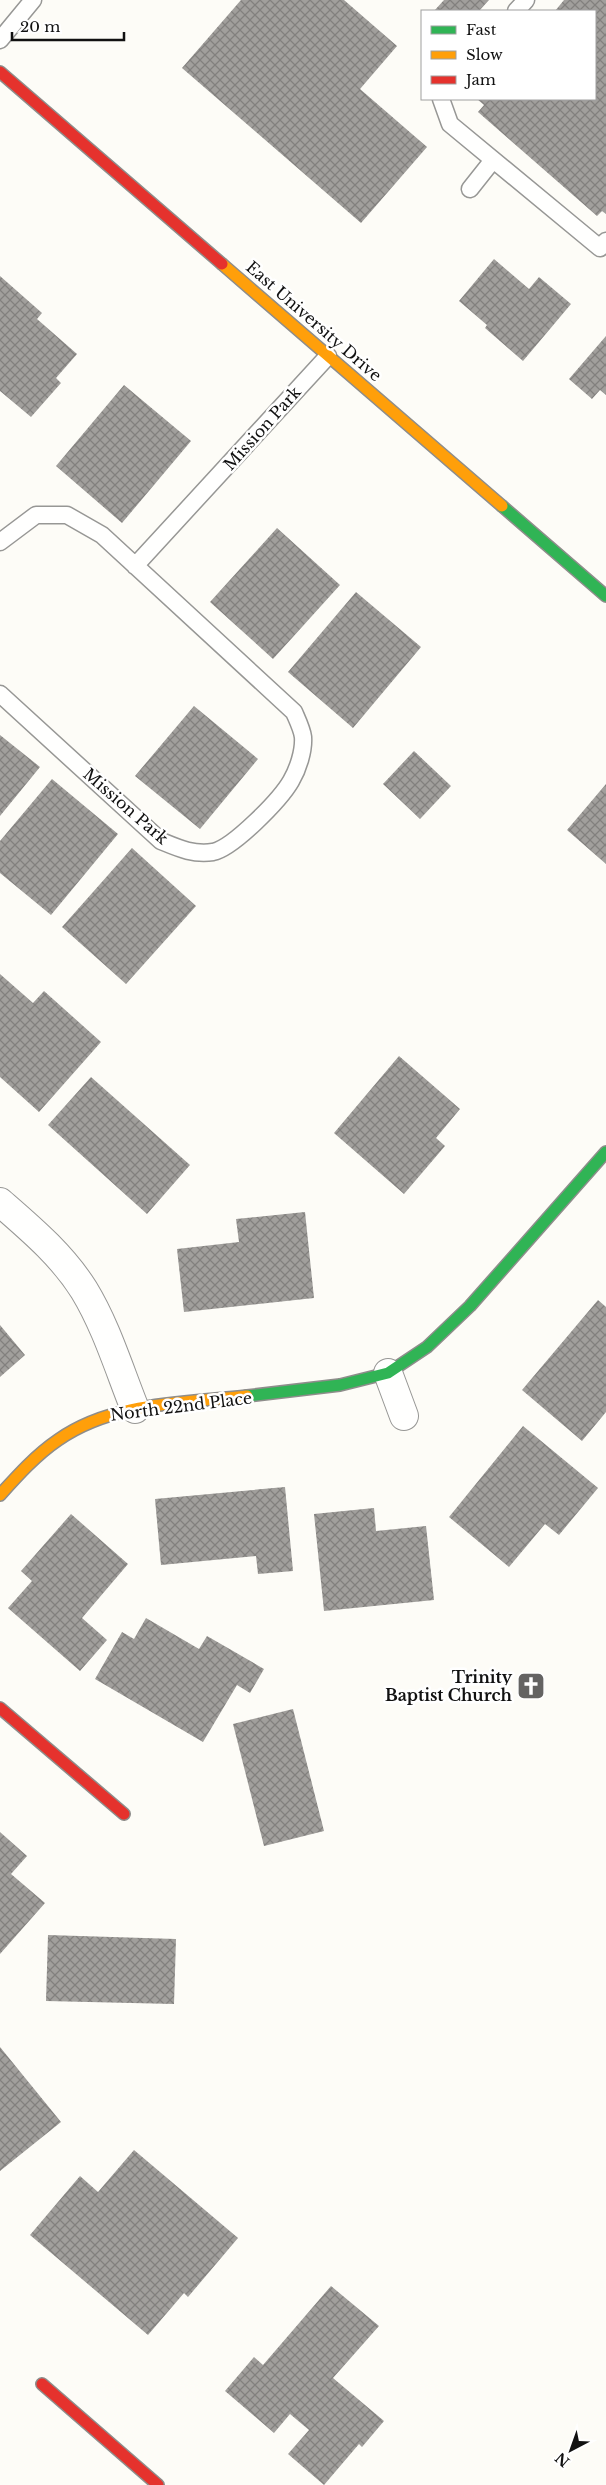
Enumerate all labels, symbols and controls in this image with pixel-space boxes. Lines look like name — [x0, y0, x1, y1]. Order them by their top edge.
scale bar — [12, 10, 125, 42]
legend — [421, 10, 596, 100]
text: 20 m — [20, 17, 60, 36]
text: Fast — [466, 20, 497, 39]
text: Slow — [466, 45, 503, 64]
text: Jam — [464, 70, 496, 89]
street label: East University Drive — [242, 257, 386, 385]
street label: Mission Park — [219, 382, 305, 474]
street label: Mission Park — [79, 764, 173, 848]
street label: North 22nd Place — [109, 1387, 253, 1425]
place label: Trinity Baptist Church — [385, 1667, 513, 1705]
church icon: Trinity Baptist Church — [516, 1671, 546, 1701]
north arrow — [546, 2425, 596, 2475]
text: N — [552, 2449, 573, 2471]

